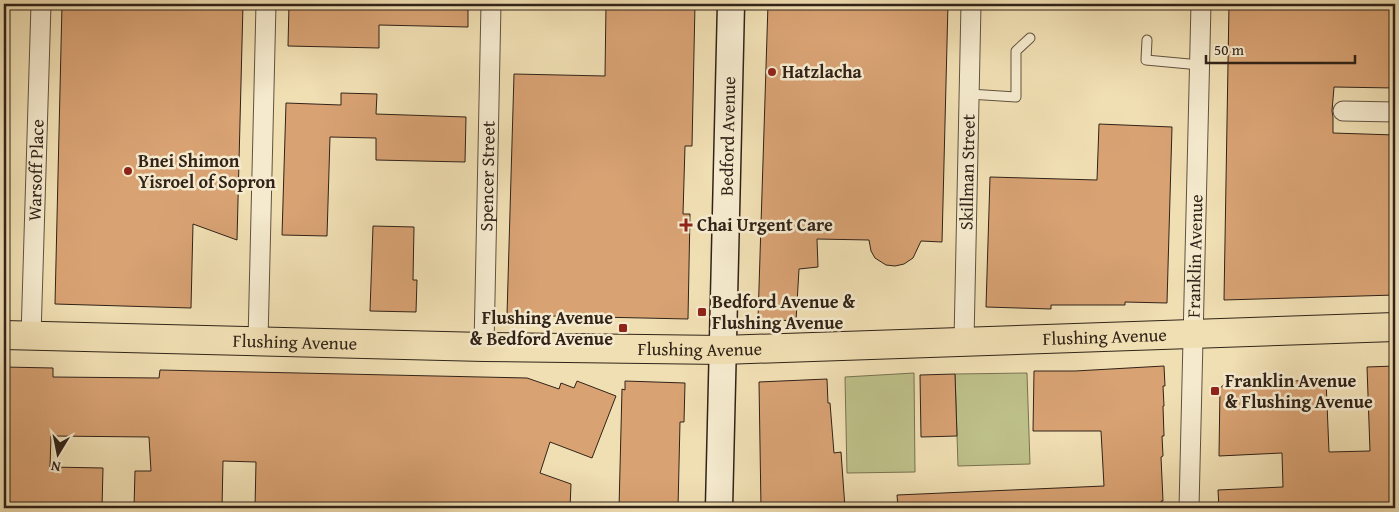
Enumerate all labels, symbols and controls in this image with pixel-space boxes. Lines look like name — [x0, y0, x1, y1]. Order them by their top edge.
scale bar — [1206, 32, 1355, 64]
text: 50 m — [1214, 39, 1245, 60]
place label: Hatzlacha — [782, 58, 863, 85]
marker: Hatzlacha — [766, 66, 778, 78]
street label: Bedford Avenue — [712, 76, 742, 196]
street label: Skillman Street — [952, 113, 982, 230]
street label: Warsoff Place — [20, 119, 51, 221]
street label: Spencer Street — [472, 120, 502, 232]
place label: Bnei Shimon Yisroel of Sopron — [138, 147, 276, 195]
marker: Bnei Shimon Yisroel of Sopron — [122, 165, 134, 177]
street label: Franklin Avenue — [1180, 194, 1209, 318]
place label: Chai Urgent Care — [697, 211, 833, 238]
marker: Chai Urgent Care — [679, 218, 693, 232]
place label: Bedford Avenue & Flushing Avenue — [712, 288, 856, 336]
place label: Flushing Avenue & Bedford Avenue — [470, 304, 613, 352]
marker: Bedford Avenue & Flushing Avenue — [696, 306, 708, 318]
street label: Flushing Avenue — [1042, 321, 1167, 352]
marker: Flushing Avenue & Bedford Avenue — [617, 322, 629, 334]
street label: Flushing Avenue — [232, 327, 357, 357]
street label: Flushing Avenue — [638, 335, 762, 363]
place label: Franklin Avenue & Flushing Avenue — [1225, 367, 1373, 415]
marker: Franklin Avenue & Flushing Avenue — [1209, 385, 1221, 397]
north arrow — [32, 430, 82, 480]
text: N — [49, 456, 62, 477]

